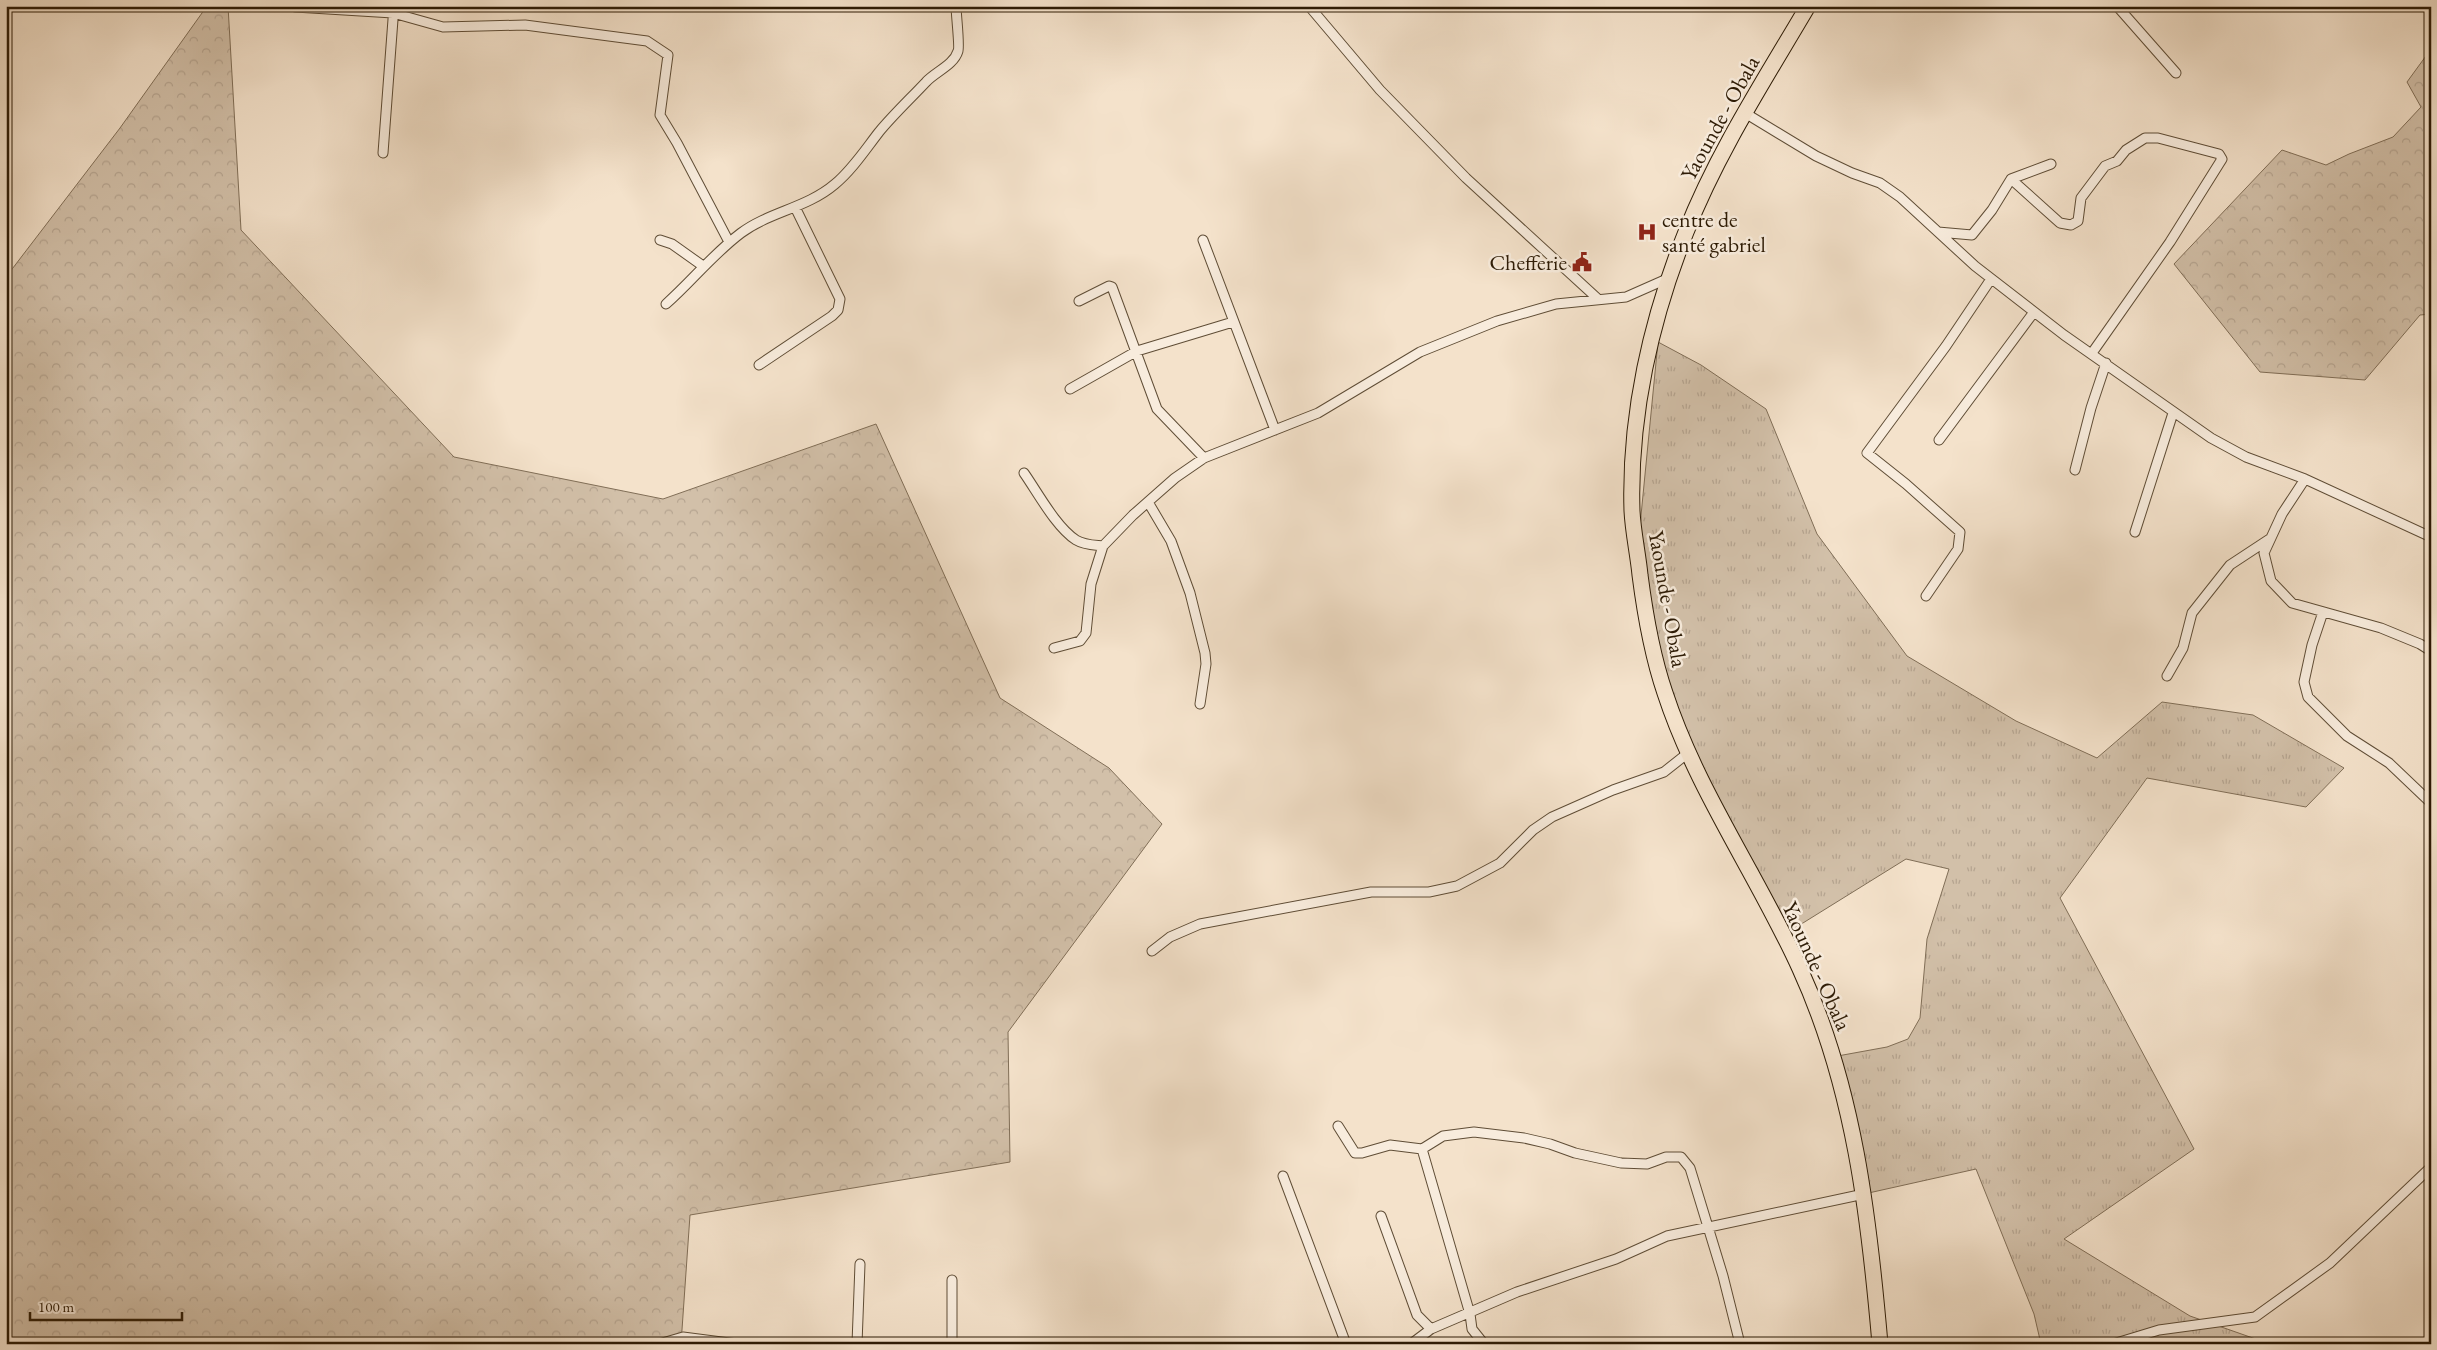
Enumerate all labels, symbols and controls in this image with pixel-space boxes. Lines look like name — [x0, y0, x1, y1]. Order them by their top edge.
street label: Yaounde - Obala — [1674, 50, 1766, 186]
place label: centre de santé gabriel — [1662, 205, 1766, 259]
hospital icon: centre de santé gabriel — [1636, 221, 1658, 243]
place label: Chefferie — [1489, 248, 1567, 277]
public building icon: Chefferie — [1571, 251, 1593, 273]
street label: Yaounde - Obala — [1642, 528, 1694, 670]
street label: Yaounde - Obala — [1776, 897, 1858, 1035]
scale bar — [30, 1290, 182, 1322]
text: 100 m — [38, 1297, 75, 1316]

